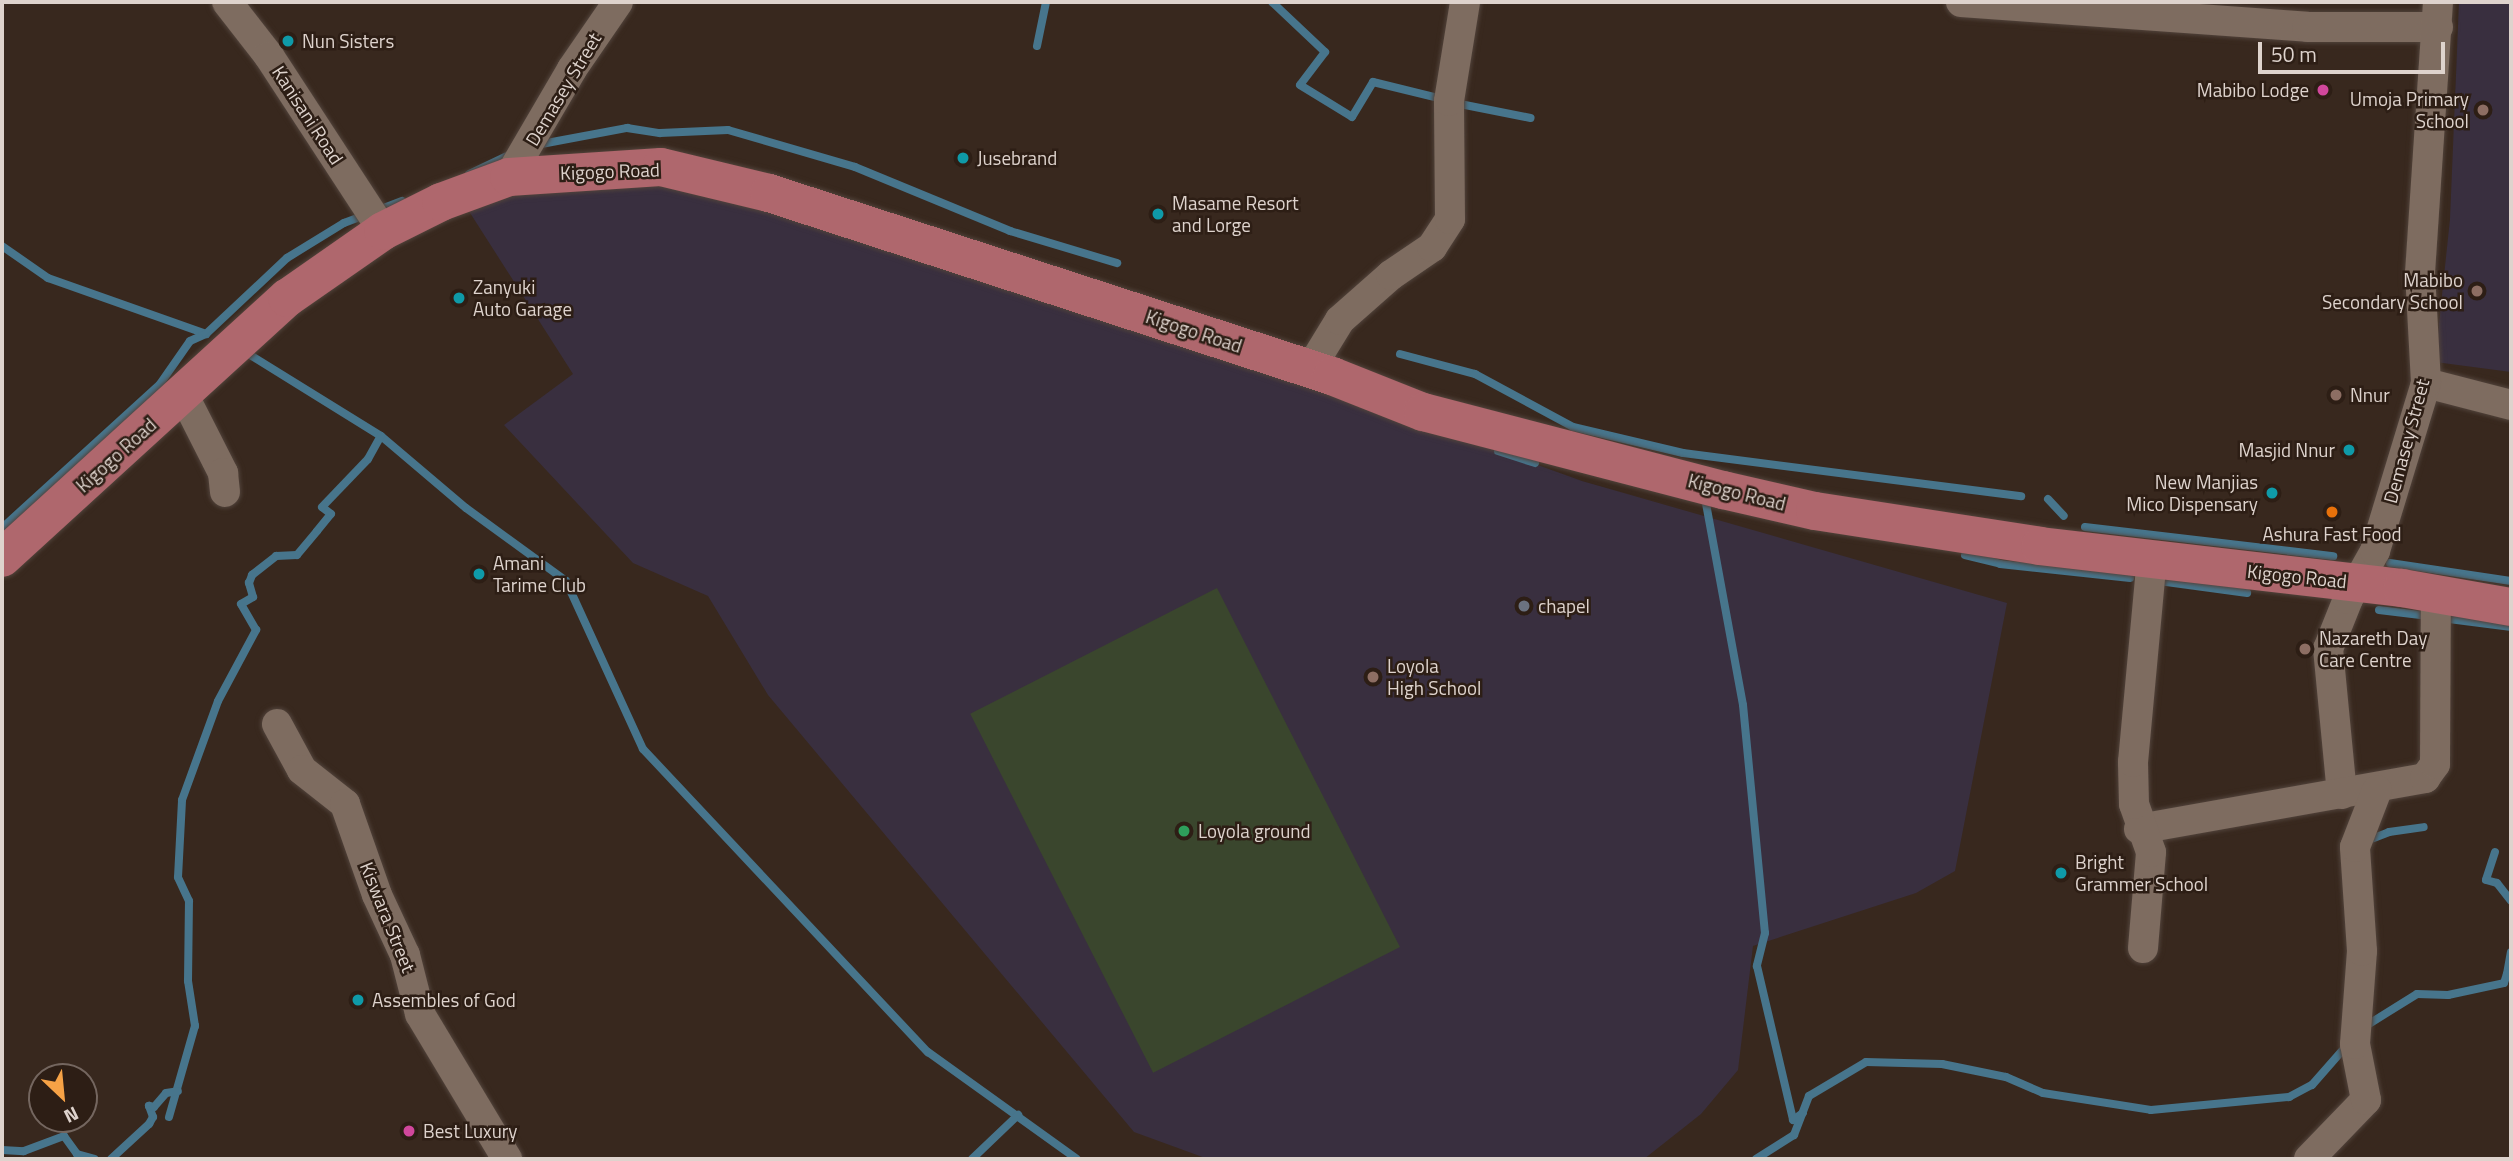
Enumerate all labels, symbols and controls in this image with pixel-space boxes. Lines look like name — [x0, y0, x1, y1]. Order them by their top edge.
street label: Demasey Street — [520, 28, 606, 150]
scale bar — [2261, 28, 2448, 72]
place label: Nun Sisters — [302, 30, 394, 52]
marker: Nun Sisters — [280, 33, 296, 49]
text: 50 m — [2271, 38, 2317, 70]
street label: Kanisani Road — [268, 62, 348, 168]
place label: Mabibo Lodge — [2197, 79, 2309, 101]
marker: Mabibo Lodge — [2315, 82, 2331, 98]
place label: Umoja Primary School — [2350, 88, 2469, 132]
marker: Umoja Primary School — [2475, 102, 2491, 118]
place label: Jusebrand — [977, 147, 1057, 169]
marker: Jusebrand — [955, 150, 971, 166]
street label: Kigogo Road — [560, 158, 660, 184]
place label: Masame Resort and Lorge — [1172, 192, 1299, 236]
marker: Masame Resort and Lorge — [1150, 206, 1166, 222]
place label: Mabibo Secondary School — [2322, 269, 2463, 313]
place label: Zanyuki Auto Garage — [473, 276, 572, 320]
marker: Mabibo Secondary School — [2469, 283, 2485, 299]
marker: Zanyuki Auto Garage — [451, 290, 467, 306]
street label: Kigogo Road — [1143, 305, 1245, 357]
street label: Demasey Street — [2378, 376, 2434, 506]
place label: Nnur — [2350, 384, 2390, 406]
marker: Nnur — [2328, 387, 2344, 403]
street label: Kigogo Road — [71, 413, 161, 497]
place label: Masjid Nnur — [2238, 439, 2335, 461]
marker: Masjid Nnur — [2341, 442, 2357, 458]
street label: Kigogo Road — [1686, 469, 1788, 515]
place label: New Manjias Mico Dispensary — [2126, 471, 2258, 515]
marker: New Manjias Mico Dispensary — [2264, 485, 2280, 501]
marker: Ashura Fast Food — [2324, 504, 2340, 520]
place label: Ashura Fast Food — [2262, 523, 2402, 545]
place label: Amani Tarime Club — [493, 552, 586, 596]
street label: Kigogo Road — [2246, 559, 2348, 593]
marker: Amani Tarime Club — [471, 566, 487, 582]
place label: chapel — [1538, 595, 1590, 617]
marker: chapel — [1516, 598, 1532, 614]
place label: Nazareth Day Care Centre — [2319, 627, 2427, 671]
marker: Nazareth Day Care Centre — [2297, 641, 2313, 657]
place label: Loyola High School — [1387, 655, 1481, 699]
marker: Loyola High School — [1365, 669, 1381, 685]
place label: Loyola ground — [1198, 820, 1310, 842]
marker: Loyola ground — [1176, 823, 1192, 839]
place label: Bright Grammer School — [2075, 851, 2208, 895]
street label: Kiswara Street — [356, 859, 420, 975]
marker: Bright Grammer School — [2053, 865, 2069, 881]
place label: Assembles of God — [372, 989, 516, 1011]
marker: Assembles of God — [350, 992, 366, 1008]
north arrow — [28, 1063, 98, 1133]
text: N — [59, 1100, 84, 1131]
place label: Best Luxury — [423, 1120, 518, 1142]
marker: Best Luxury — [401, 1123, 417, 1139]

